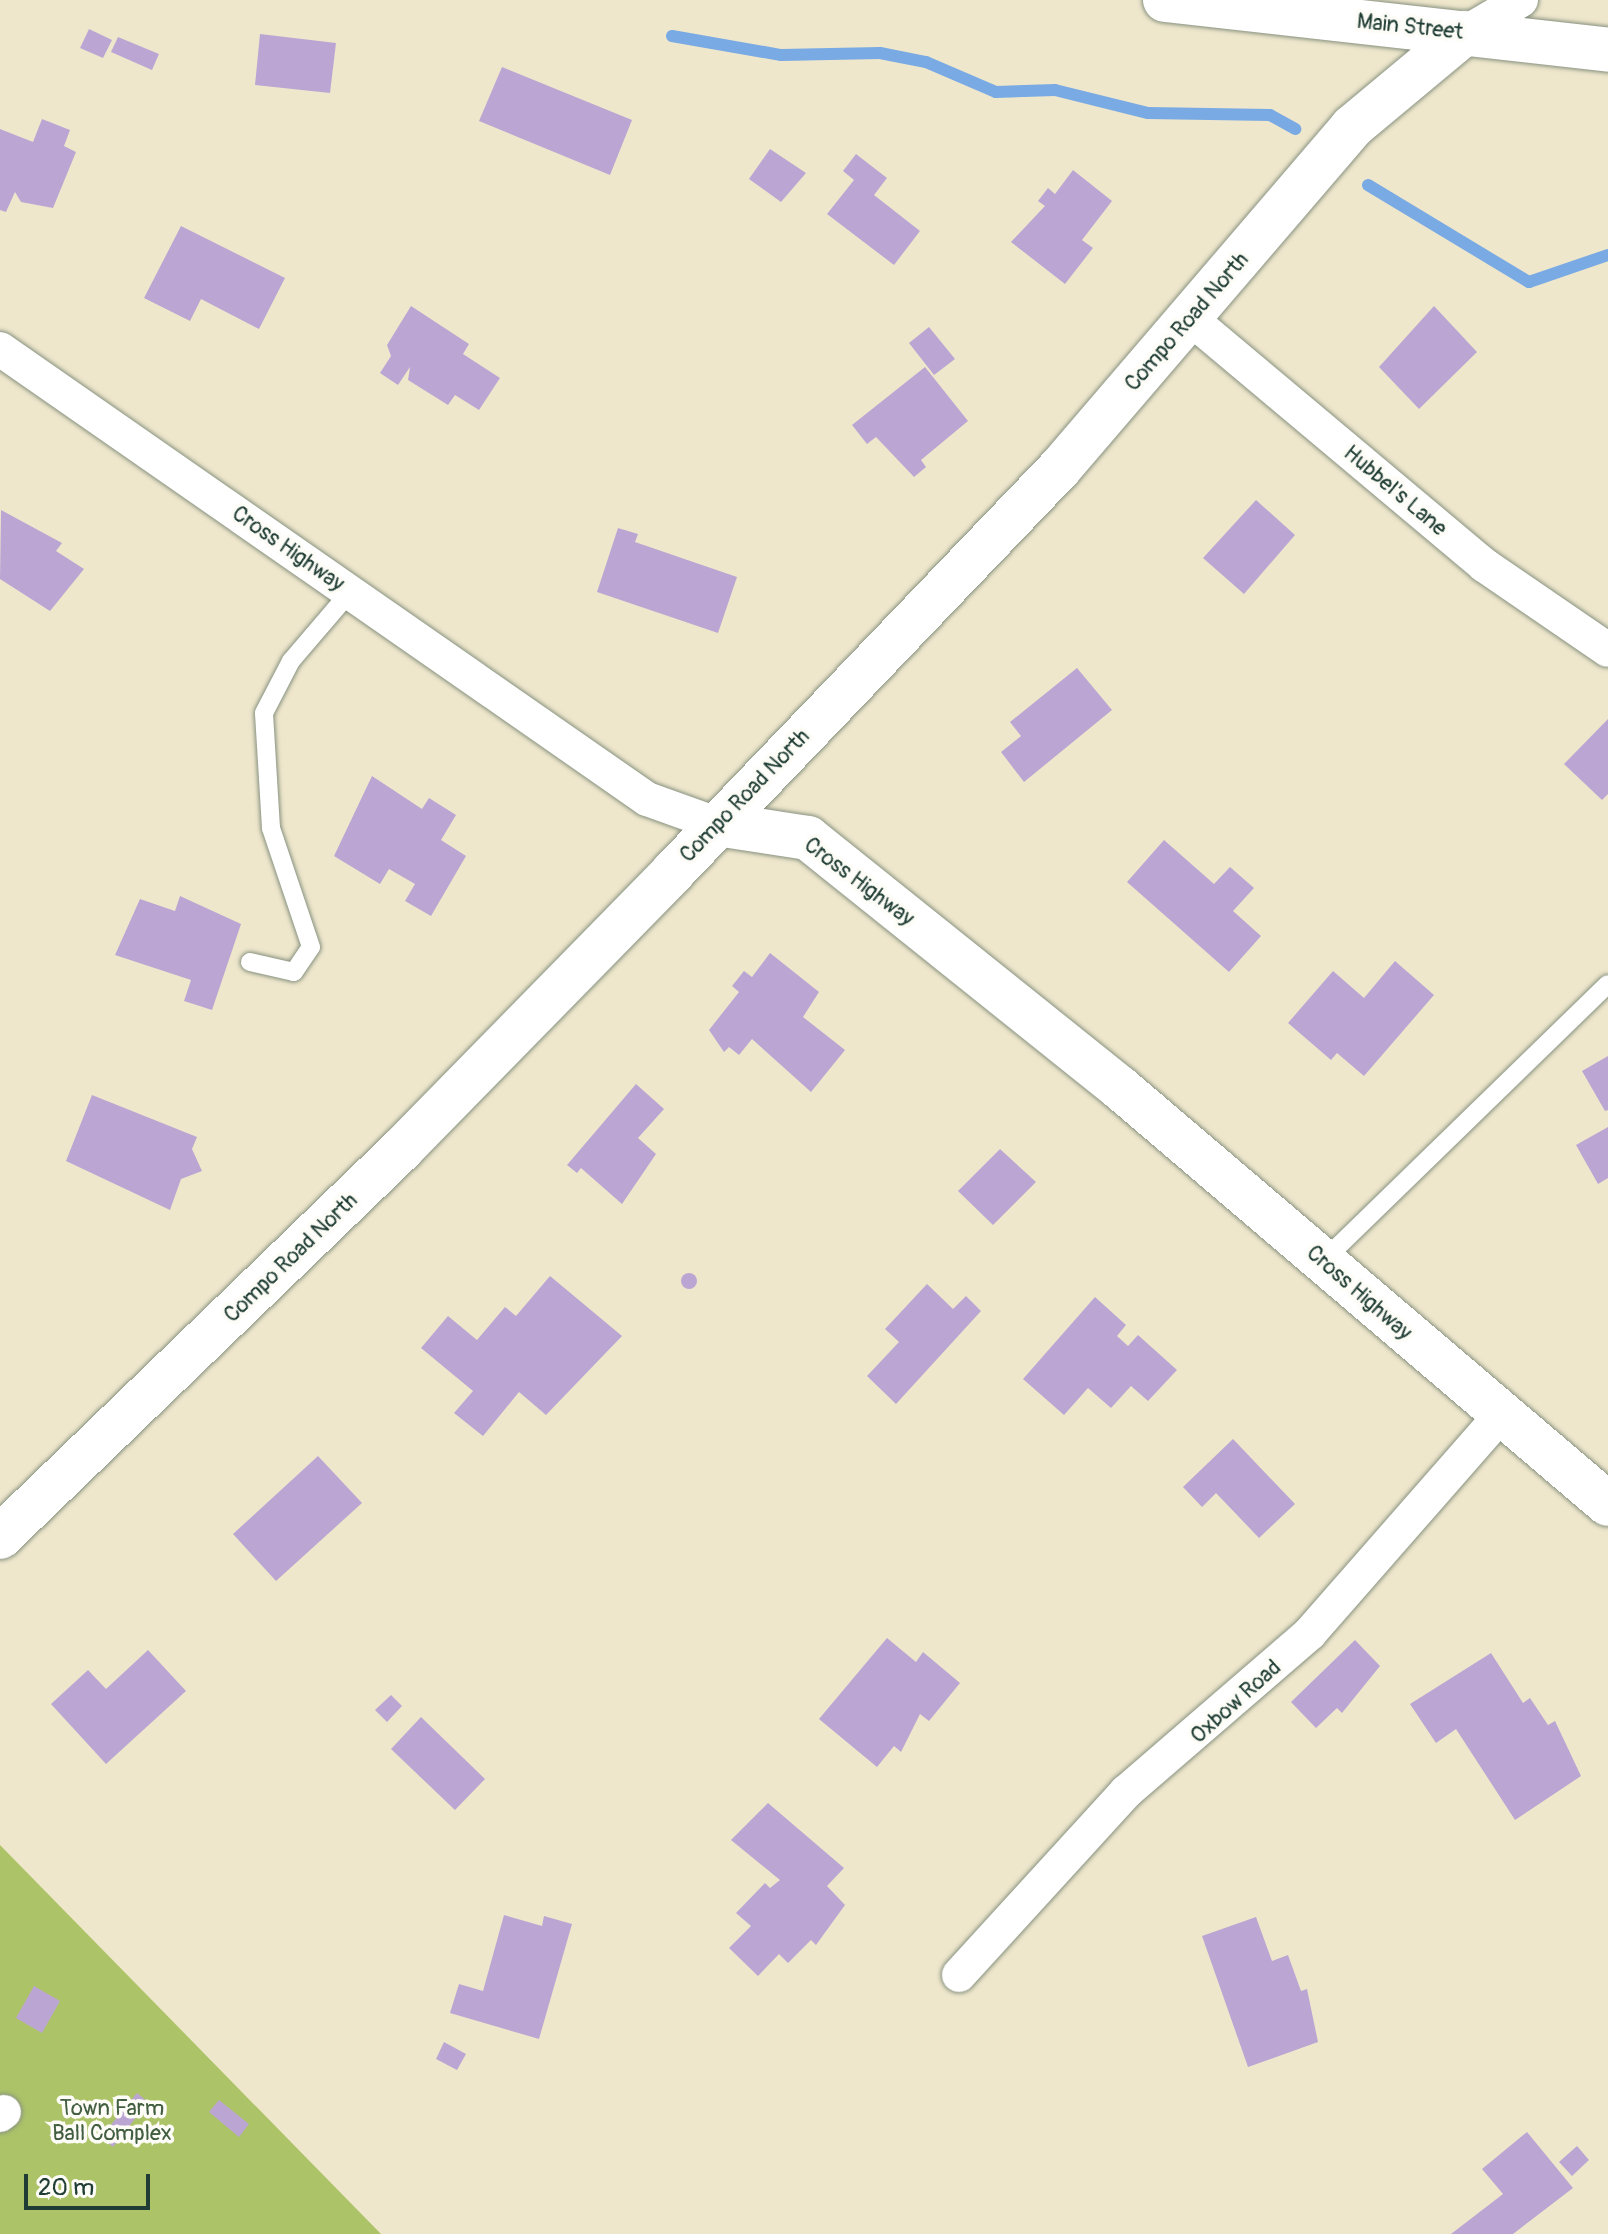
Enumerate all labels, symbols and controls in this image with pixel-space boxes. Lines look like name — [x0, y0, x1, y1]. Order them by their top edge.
street label: Main Street — [1356, 8, 1464, 46]
street label: Compo Road North — [1120, 247, 1254, 397]
street label: Hubbel's Lane — [1338, 440, 1452, 542]
street label: Cross Highway — [227, 501, 349, 597]
street label: Compo Road North — [675, 724, 815, 868]
street label: Cross Highway — [799, 832, 919, 932]
street label: Compo Road North — [219, 1188, 363, 1328]
street label: Cross Highway — [1301, 1240, 1417, 1346]
street label: Oxbow Road — [1185, 1655, 1287, 1749]
park label: Town Farm Ball Complex — [52, 2095, 172, 2146]
scale bar — [28, 2158, 154, 2208]
text: 20 m — [38, 2173, 94, 2202]

